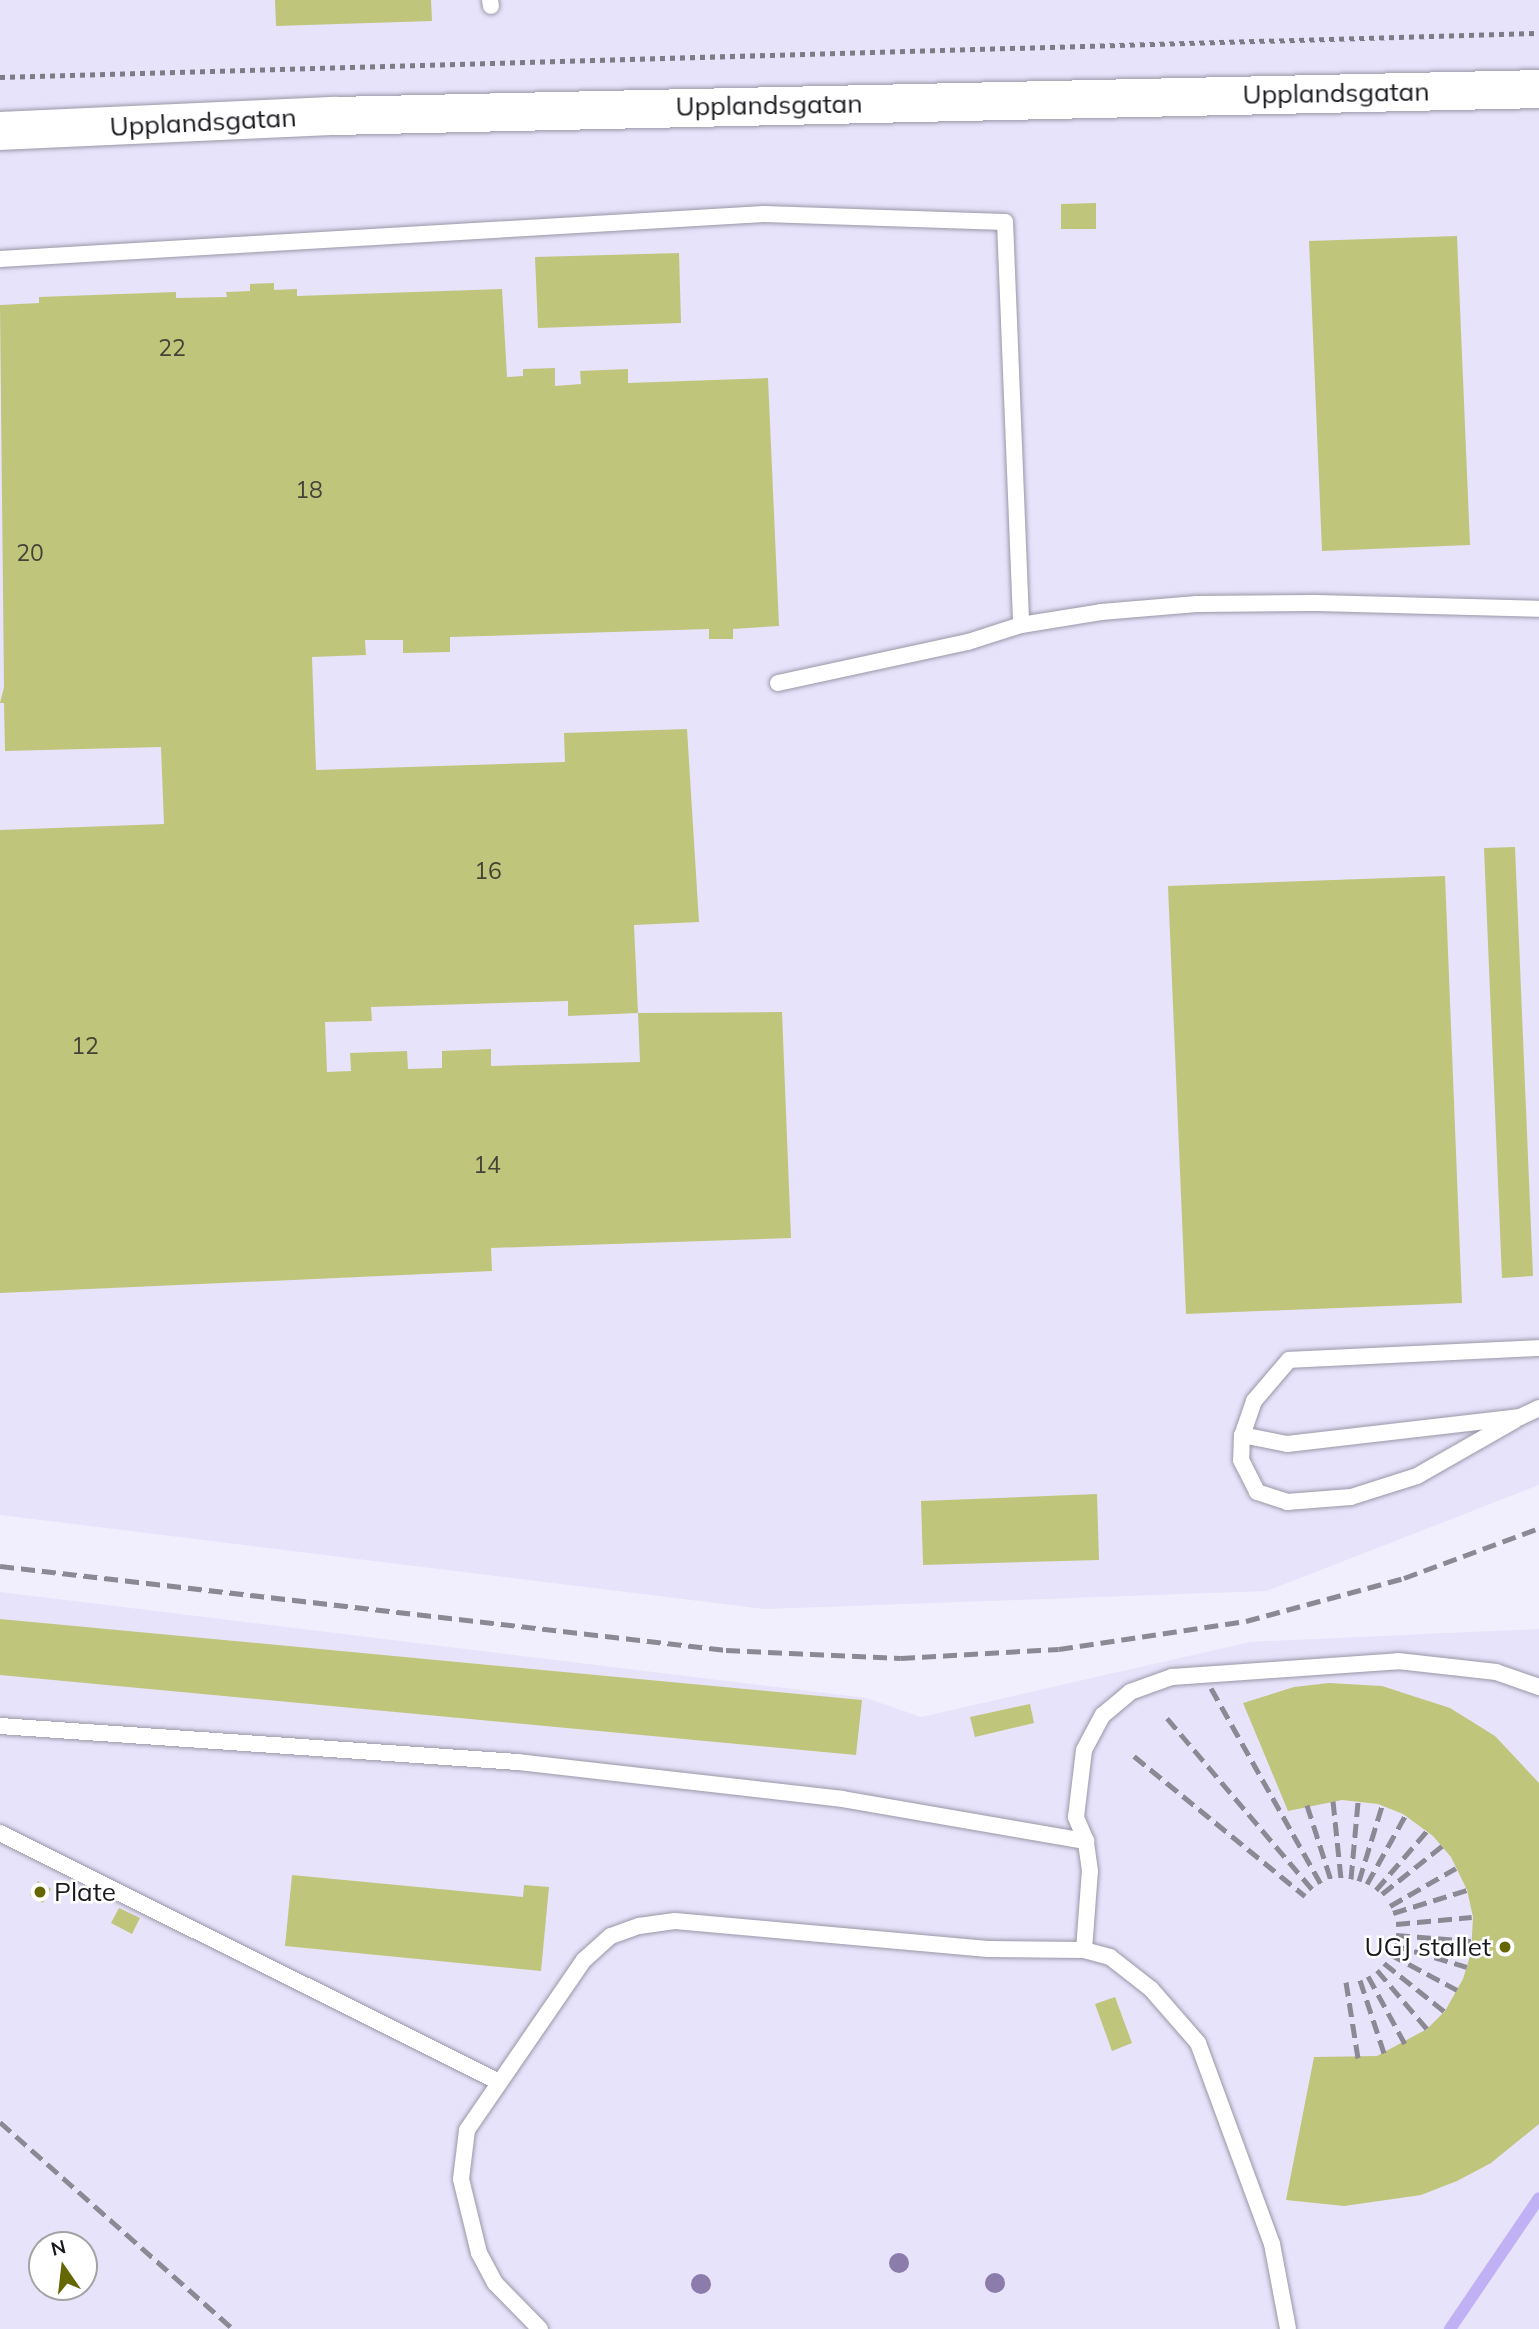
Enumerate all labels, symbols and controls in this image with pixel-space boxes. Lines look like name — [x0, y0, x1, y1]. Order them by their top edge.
street label: Upplandsgatan — [1242, 76, 1430, 110]
street label: Upplandsgatan — [675, 88, 863, 122]
street label: Upplandsgatan — [109, 102, 297, 142]
house number: 22 — [158, 334, 186, 362]
house number: 18 — [295, 476, 323, 504]
house number: 20 — [16, 539, 44, 567]
house number: 16 — [474, 857, 502, 885]
house number: 12 — [71, 1032, 99, 1060]
house number: 14 — [473, 1151, 501, 1179]
place label: Plate — [54, 1876, 116, 1908]
marker: Plate — [32, 1884, 48, 1900]
place label: UGJ stallet — [1365, 1931, 1491, 1963]
marker: UGJ stallet — [1497, 1939, 1513, 1955]
north arrow — [28, 2231, 98, 2301]
text: N — [49, 2234, 68, 2261]

